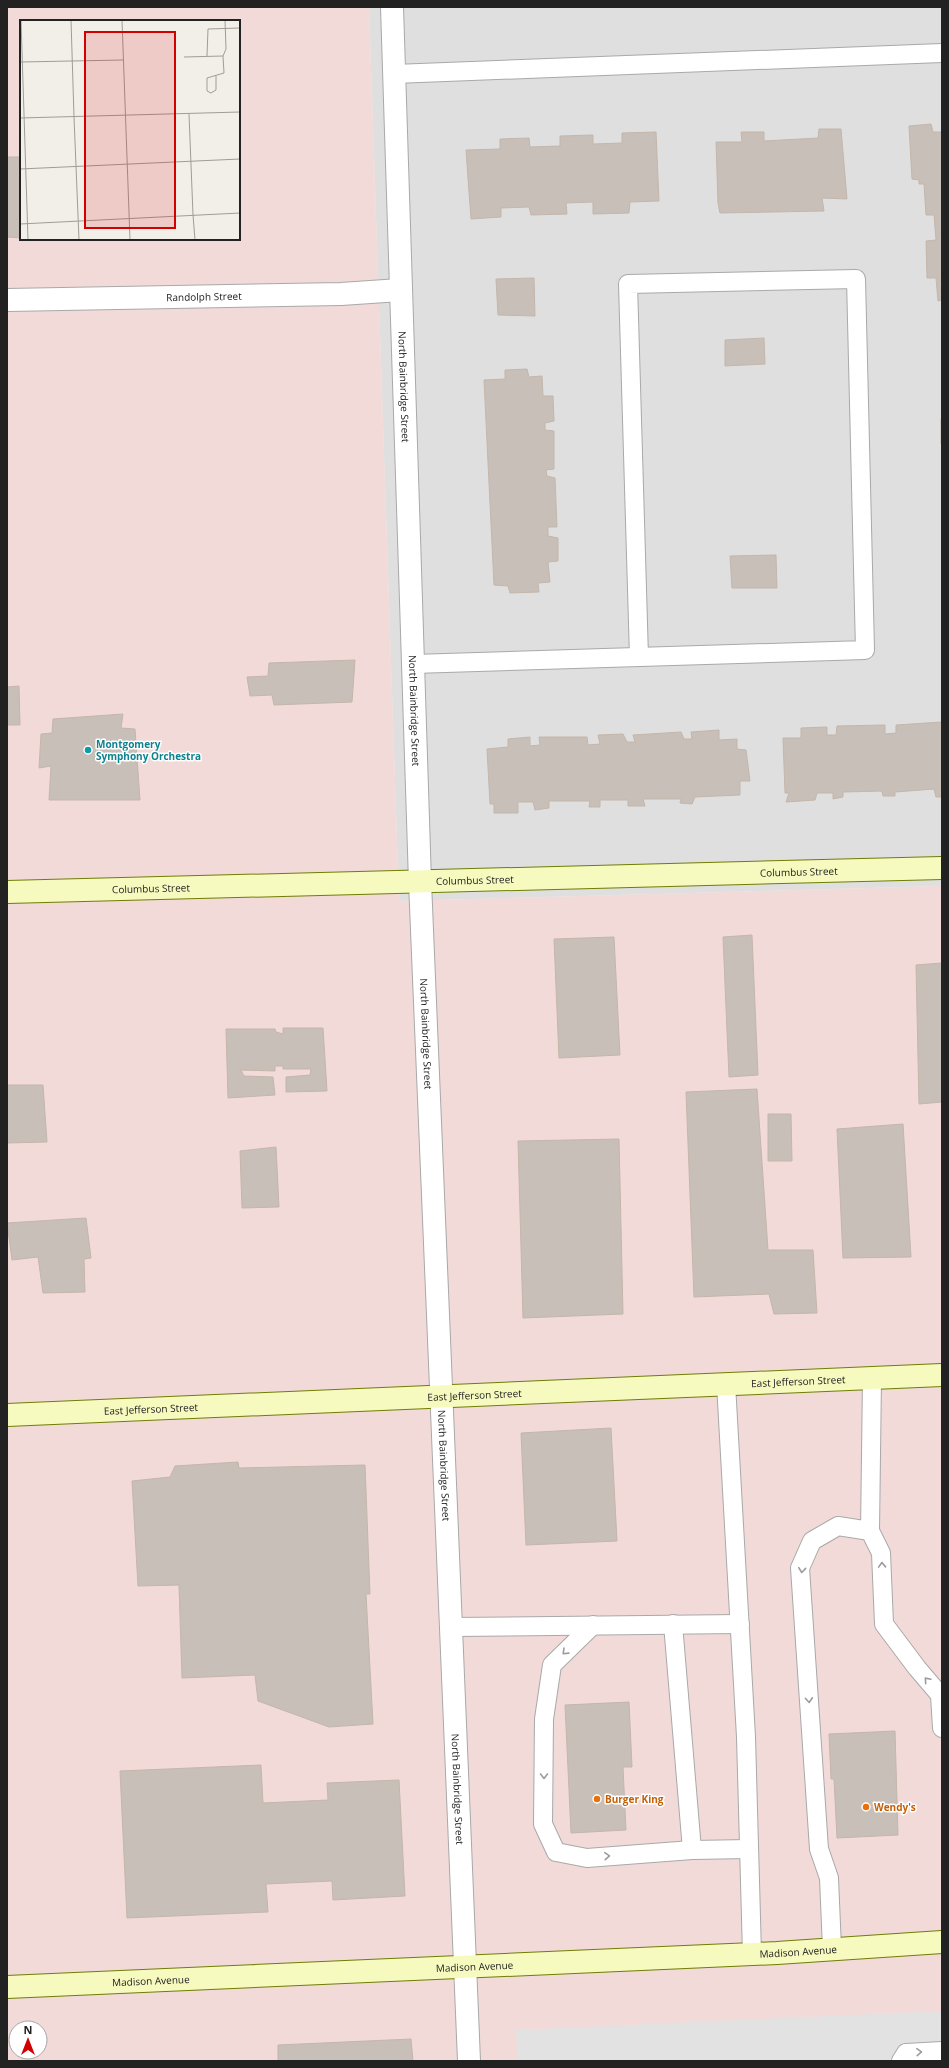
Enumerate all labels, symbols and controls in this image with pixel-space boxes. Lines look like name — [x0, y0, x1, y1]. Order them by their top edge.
inset map — [20, 20, 240, 240]
street label: Randolph Street — [166, 289, 242, 304]
street label: North Bainbridge Street — [395, 331, 413, 443]
street label: North Bainbridge Street — [406, 655, 423, 767]
place label: Montgomery Symphony Orchestra — [96, 737, 201, 763]
marker: Montgomery Symphony Orchestra — [83, 745, 93, 755]
street label: Columbus Street — [760, 864, 838, 880]
street label: Columbus Street — [436, 872, 514, 888]
street label: Columbus Street — [112, 880, 190, 896]
street label: North Bainbridge Street — [417, 978, 436, 1090]
street label: East Jefferson Street — [751, 1372, 846, 1390]
street label: East Jefferson Street — [427, 1386, 522, 1404]
street label: East Jefferson Street — [103, 1400, 199, 1418]
street label: North Bainbridge Street — [435, 1410, 454, 1522]
one-way arrow — [877, 1562, 886, 1568]
one-way arrow — [797, 1567, 806, 1573]
one-way arrow — [562, 1648, 570, 1655]
one-way arrow — [925, 1677, 932, 1685]
one-way arrow — [804, 1697, 813, 1703]
street label: North Bainbridge Street — [448, 1733, 467, 1845]
one-way arrow — [540, 1773, 548, 1779]
place label: Burger King — [605, 1792, 664, 1806]
marker: Burger King — [592, 1794, 602, 1804]
place label: Wendy's — [874, 1800, 916, 1814]
marker: Wendy's — [861, 1802, 871, 1812]
one-way arrow — [603, 1852, 610, 1861]
street label: Madison Avenue — [759, 1942, 838, 1961]
street label: Madison Avenue — [435, 1958, 514, 1975]
street label: Madison Avenue — [112, 1972, 190, 1989]
north arrow — [8, 2020, 48, 2060]
text: N — [24, 2022, 32, 2037]
one-way arrow — [916, 2048, 922, 2056]

